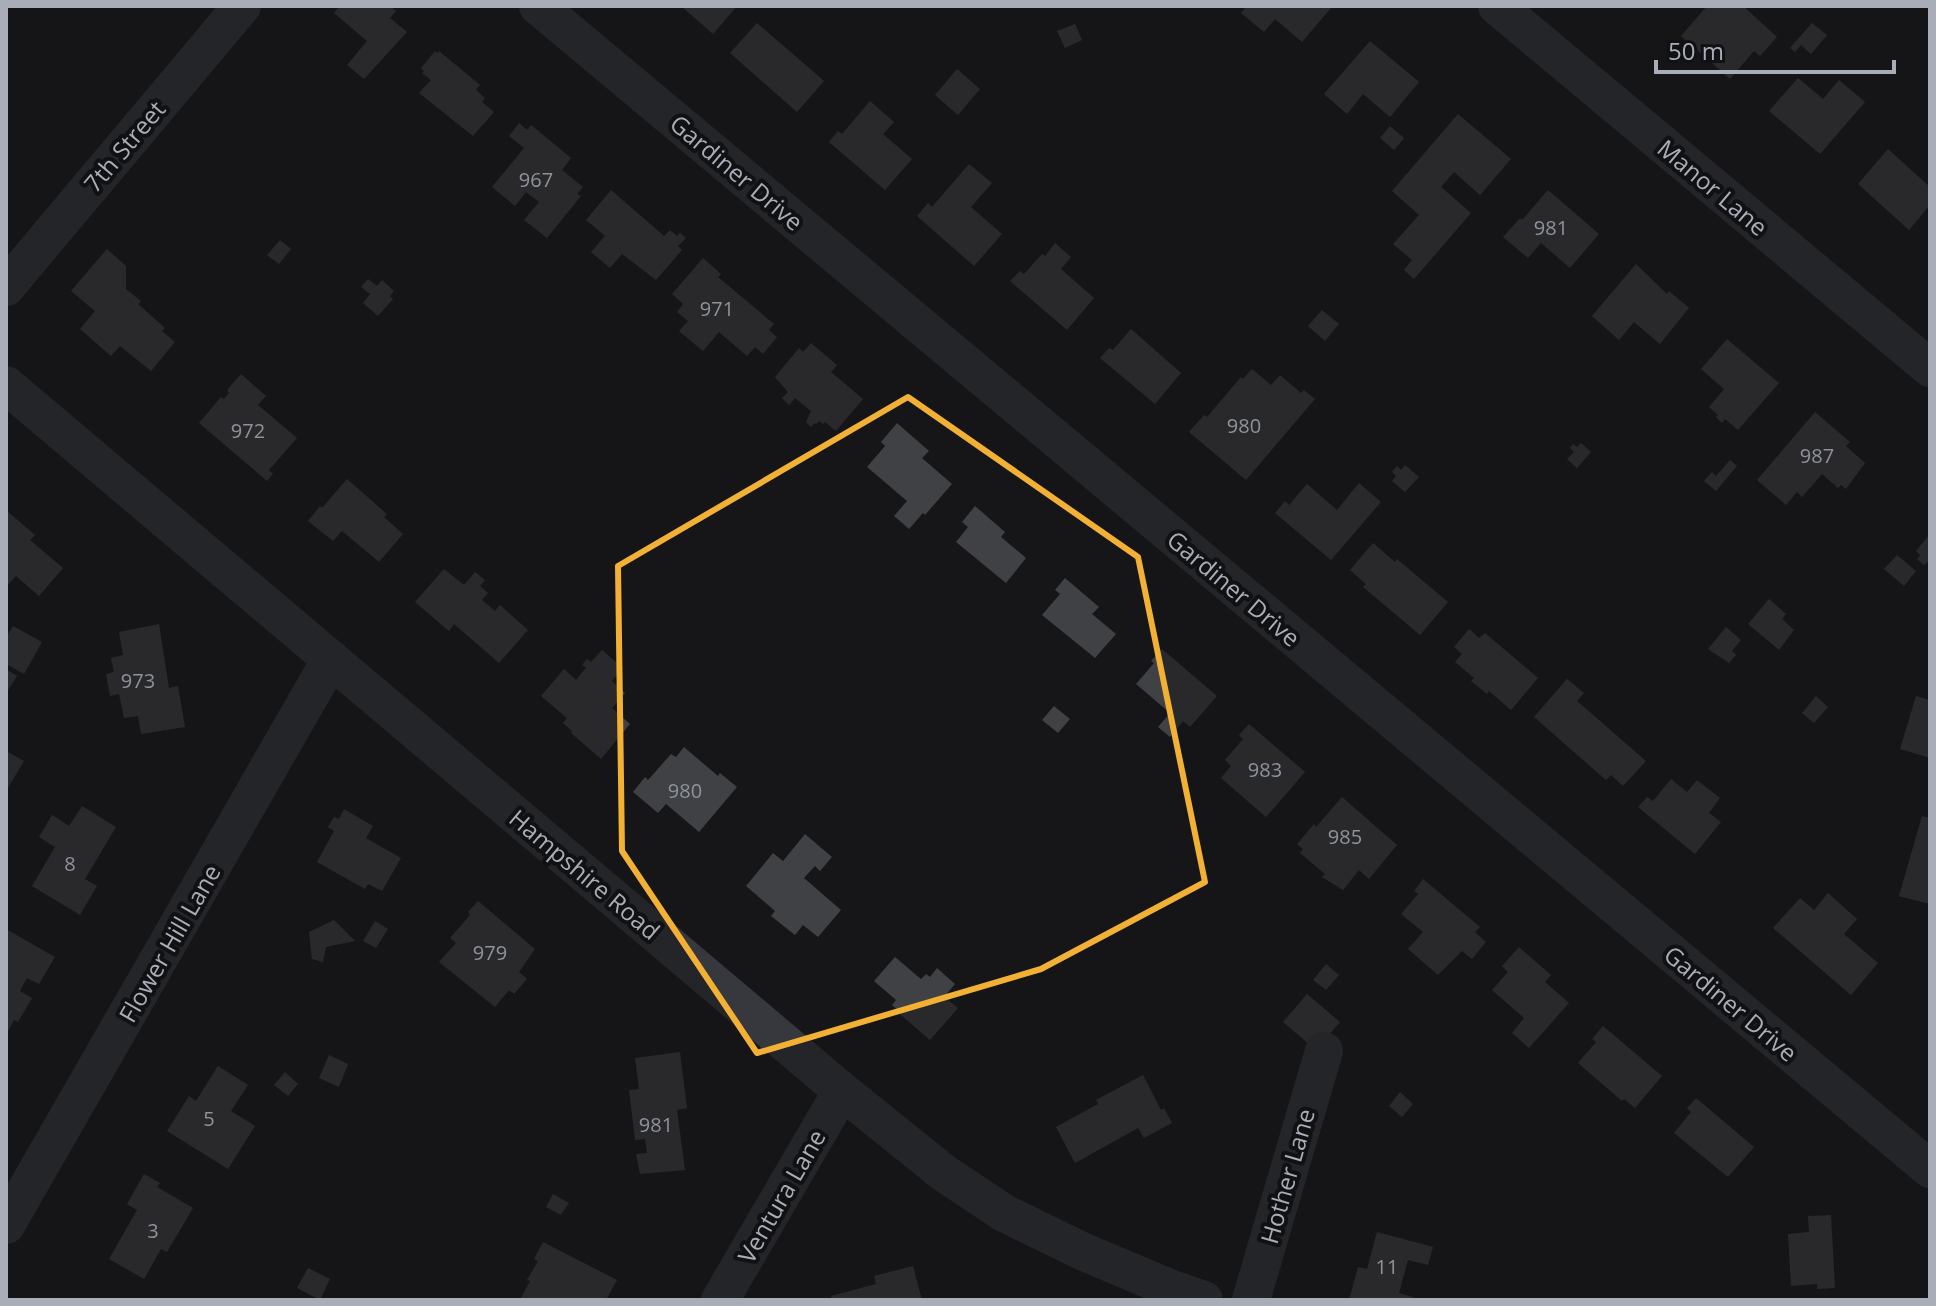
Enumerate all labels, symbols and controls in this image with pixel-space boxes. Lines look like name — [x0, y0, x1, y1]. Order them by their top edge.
scale bar — [1656, 24, 1894, 74]
text: 50 m — [1668, 34, 1724, 67]
street label: 7th Street — [76, 93, 172, 199]
street label: Gardiner Drive — [663, 107, 811, 237]
street label: Manor Lane — [1651, 131, 1775, 243]
house number: 967 — [519, 166, 553, 193]
house number: 981 — [1534, 214, 1568, 241]
house number: 971 — [700, 295, 734, 322]
house number: 980 — [1227, 412, 1261, 439]
house number: 972 — [231, 417, 265, 444]
house number: 987 — [1800, 442, 1834, 469]
street label: Gardiner Drive — [1160, 523, 1308, 653]
house number: 973 — [121, 667, 155, 694]
house number: 983 — [1248, 756, 1282, 783]
house number: 980 — [668, 777, 702, 804]
street label: Hampshire Road — [503, 801, 667, 947]
house number: 985 — [1328, 823, 1362, 850]
house number: 8 — [64, 850, 76, 877]
street label: Flower Hill Lane — [110, 858, 228, 1028]
street label: Gardiner Drive — [1657, 938, 1805, 1068]
house number: 979 — [473, 939, 507, 966]
house number: 5 — [203, 1105, 215, 1132]
street label: Hother Lane — [1252, 1105, 1322, 1247]
house number: 981 — [639, 1111, 673, 1138]
street label: Ventura Lane — [729, 1123, 833, 1269]
house number: 3 — [147, 1217, 159, 1244]
house number: 11 — [1376, 1253, 1398, 1280]

